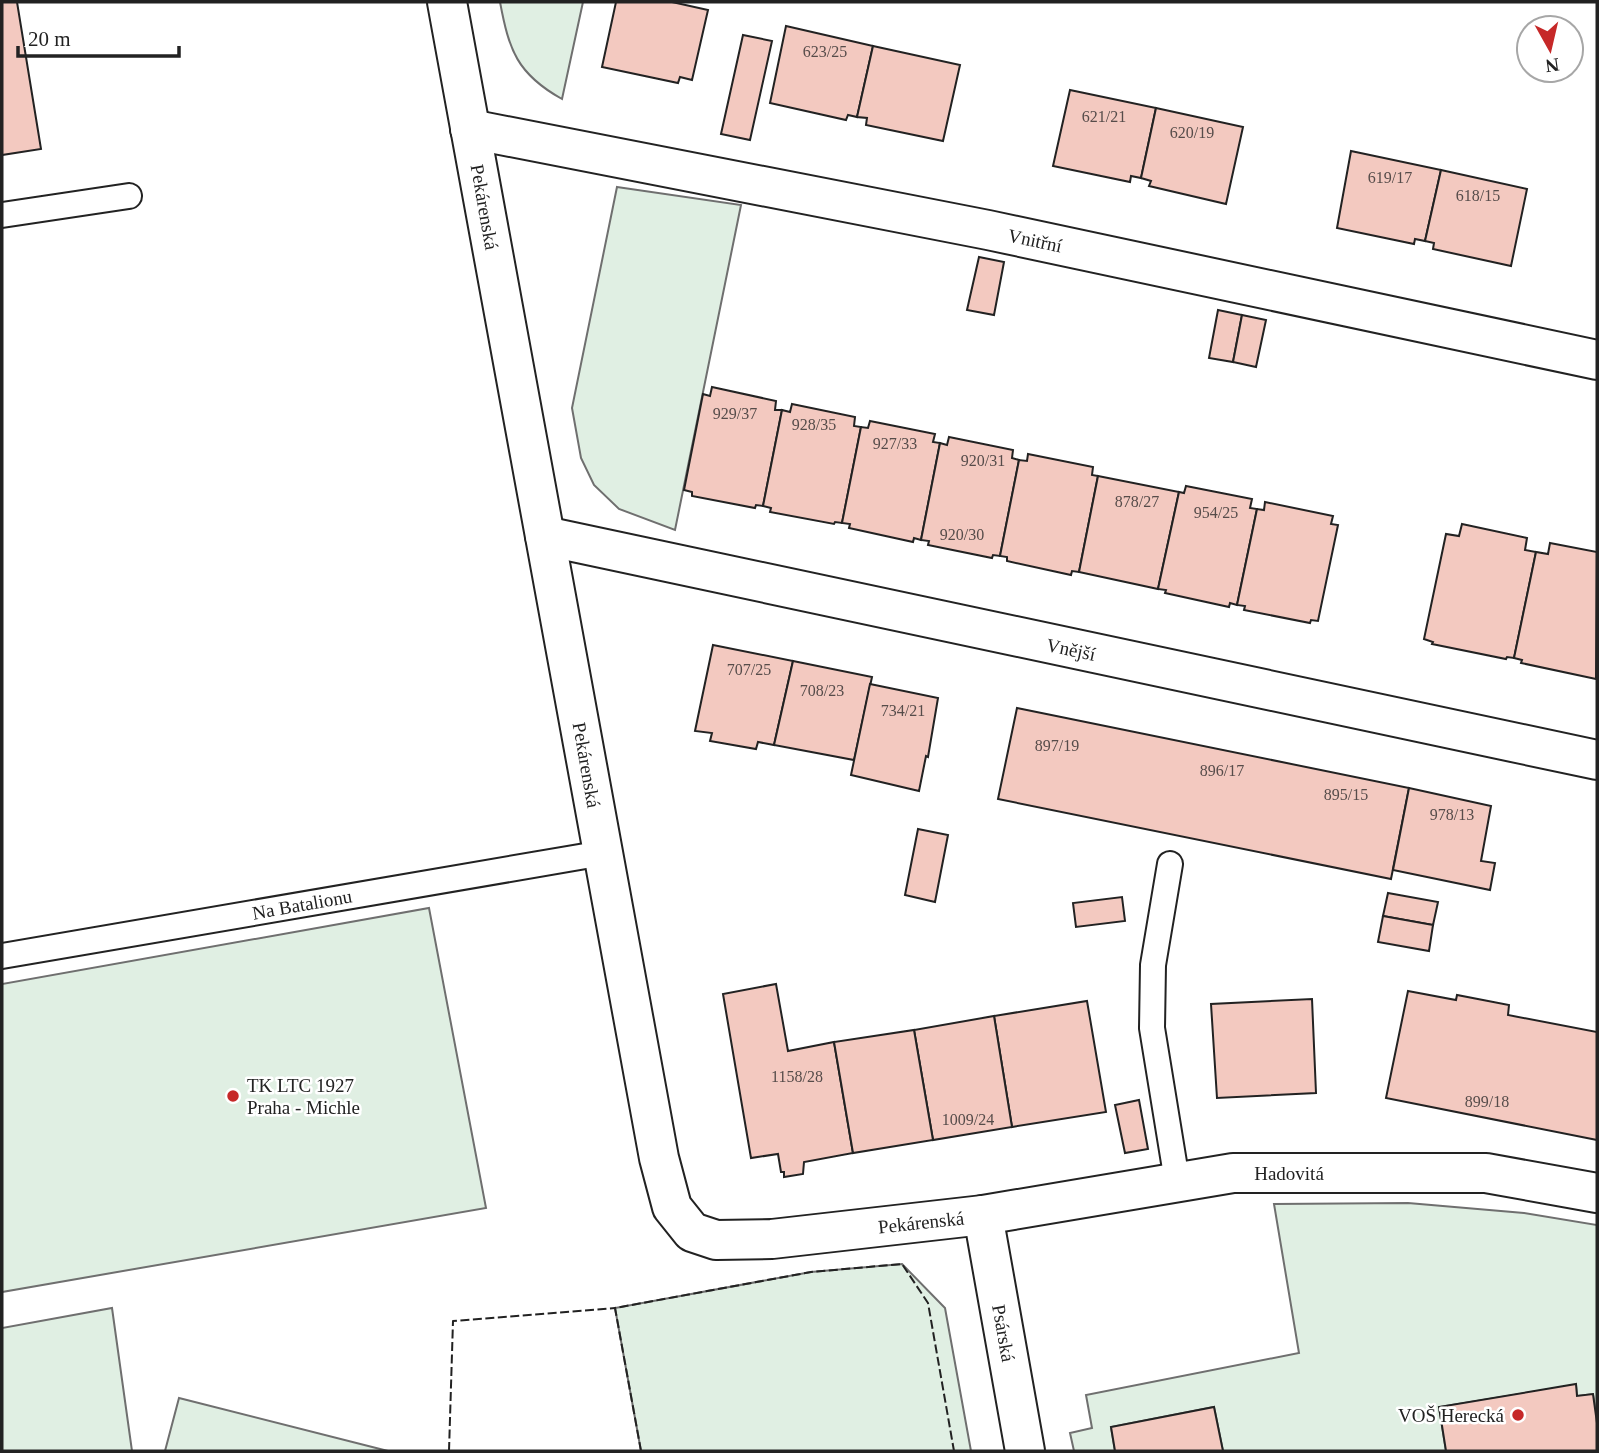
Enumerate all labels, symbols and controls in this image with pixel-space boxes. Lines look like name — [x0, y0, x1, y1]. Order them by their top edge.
scale bar — [18, 14, 178, 58]
north arrow — [1515, 14, 1585, 84]
text: 20 m — [28, 27, 71, 51]
house number: 623/25 — [803, 43, 847, 60]
text: N — [1544, 54, 1561, 77]
house number: 621/21 — [1082, 108, 1126, 125]
house number: 620/19 — [1170, 124, 1214, 141]
street label: Pekárenská — [467, 163, 502, 252]
house number: 619/17 — [1368, 169, 1412, 186]
house number: 618/15 — [1456, 187, 1500, 204]
street label: Vnitřní — [1006, 225, 1065, 257]
house number: 929/37 — [713, 405, 757, 422]
house number: 928/35 — [792, 416, 836, 433]
house number: 927/33 — [873, 435, 917, 452]
house number: 920/31 — [961, 452, 1005, 469]
house number: 878/27 — [1115, 493, 1159, 510]
house number: 954/25 — [1194, 504, 1238, 521]
house number: 920/30 — [940, 526, 984, 543]
street label: Vnější — [1044, 634, 1098, 665]
house number: 707/25 — [727, 661, 771, 678]
house number: 708/23 — [800, 682, 844, 699]
house number: 734/21 — [881, 702, 925, 719]
street label: Pekárenská — [569, 721, 604, 810]
house number: 897/19 — [1035, 737, 1079, 754]
house number: 896/17 — [1200, 762, 1244, 779]
house number: 895/15 — [1324, 786, 1368, 803]
house number: 978/13 — [1430, 806, 1474, 823]
street label: Na Batalionu — [251, 885, 354, 924]
house number: 1158/28 — [771, 1068, 823, 1085]
place label: TK LTC 1927 Praha - Michle — [247, 1075, 360, 1118]
marker: TK LTC 1927 Praha - Michle — [225, 1088, 241, 1104]
house number: 899/18 — [1465, 1093, 1509, 1110]
house number: 1009/24 — [942, 1111, 994, 1128]
street label: Hadovitá — [1254, 1163, 1324, 1184]
street label: Pekárenská — [877, 1207, 966, 1237]
street label: Psárská — [988, 1303, 1019, 1364]
place label: VOŠ Herecká — [1398, 1405, 1505, 1426]
marker: VOŠ Herecká — [1510, 1407, 1526, 1423]

